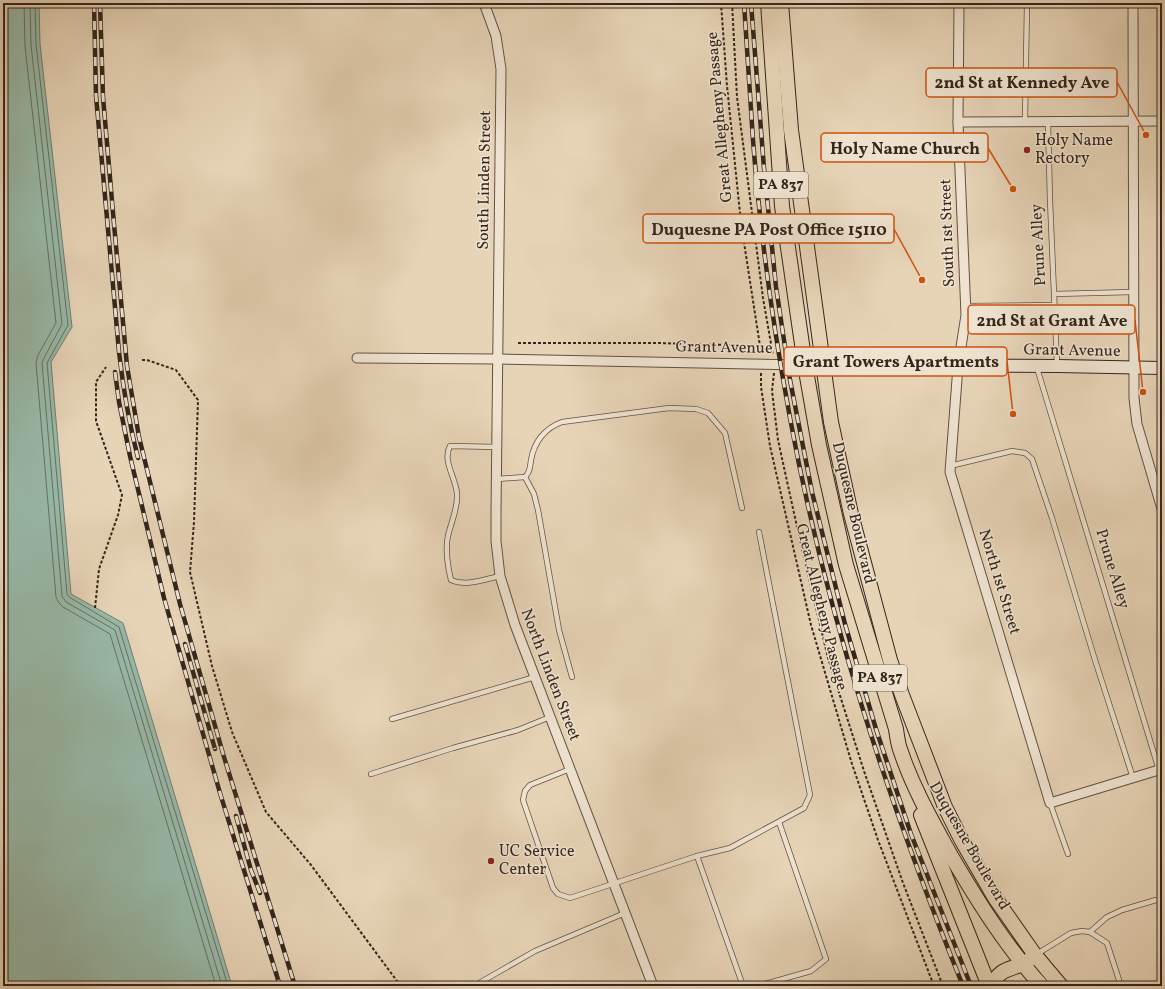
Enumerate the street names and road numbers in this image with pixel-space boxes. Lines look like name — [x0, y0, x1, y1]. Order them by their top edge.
street label: Great Allegheny Passage — [702, 31, 738, 203]
street label: South Linden Street — [473, 110, 497, 250]
road number: PA 837 — [754, 172, 808, 198]
street label: South 1st Street — [935, 178, 961, 288]
street label: Prune Alley — [1026, 203, 1052, 287]
street label: Grant Avenue — [675, 336, 773, 360]
street label: Grant Avenue — [1023, 339, 1121, 363]
street label: Duquesne Boulevard — [826, 440, 880, 586]
street label: Great Allegheny Passage — [790, 521, 852, 693]
street label: Prune Alley — [1089, 526, 1135, 612]
street label: North 1st Street — [973, 527, 1026, 638]
street label: North Linden Street — [515, 606, 586, 745]
road number: PA 837 — [853, 665, 907, 691]
street label: Duquesne Boulevard — [923, 778, 1015, 914]

